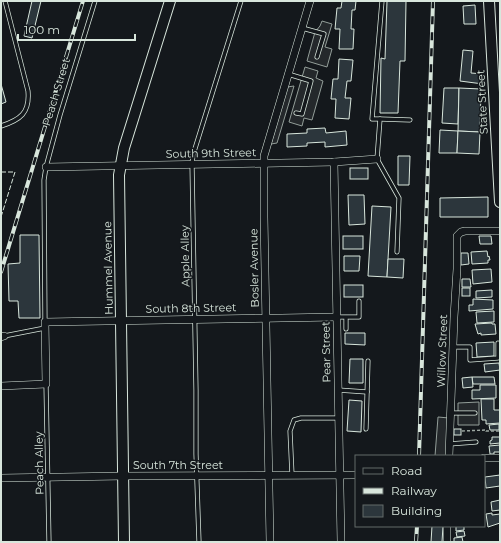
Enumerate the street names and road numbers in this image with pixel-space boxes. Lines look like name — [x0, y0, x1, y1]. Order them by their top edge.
street label: Peach Street — [39, 56, 73, 128]
street label: State Street — [473, 69, 491, 135]
street label: South 9th Street — [166, 145, 257, 161]
street label: Hummel Avenue — [100, 221, 116, 315]
street label: Apple Alley — [177, 225, 193, 287]
street label: Bosler Avenue — [246, 228, 262, 308]
street label: South 8th Street — [145, 300, 237, 316]
street label: Willow Street — [434, 314, 450, 388]
street label: Pear Street — [318, 321, 334, 383]
street label: Peach Alley — [31, 431, 47, 495]
street label: South 7th Street — [133, 458, 224, 472]

